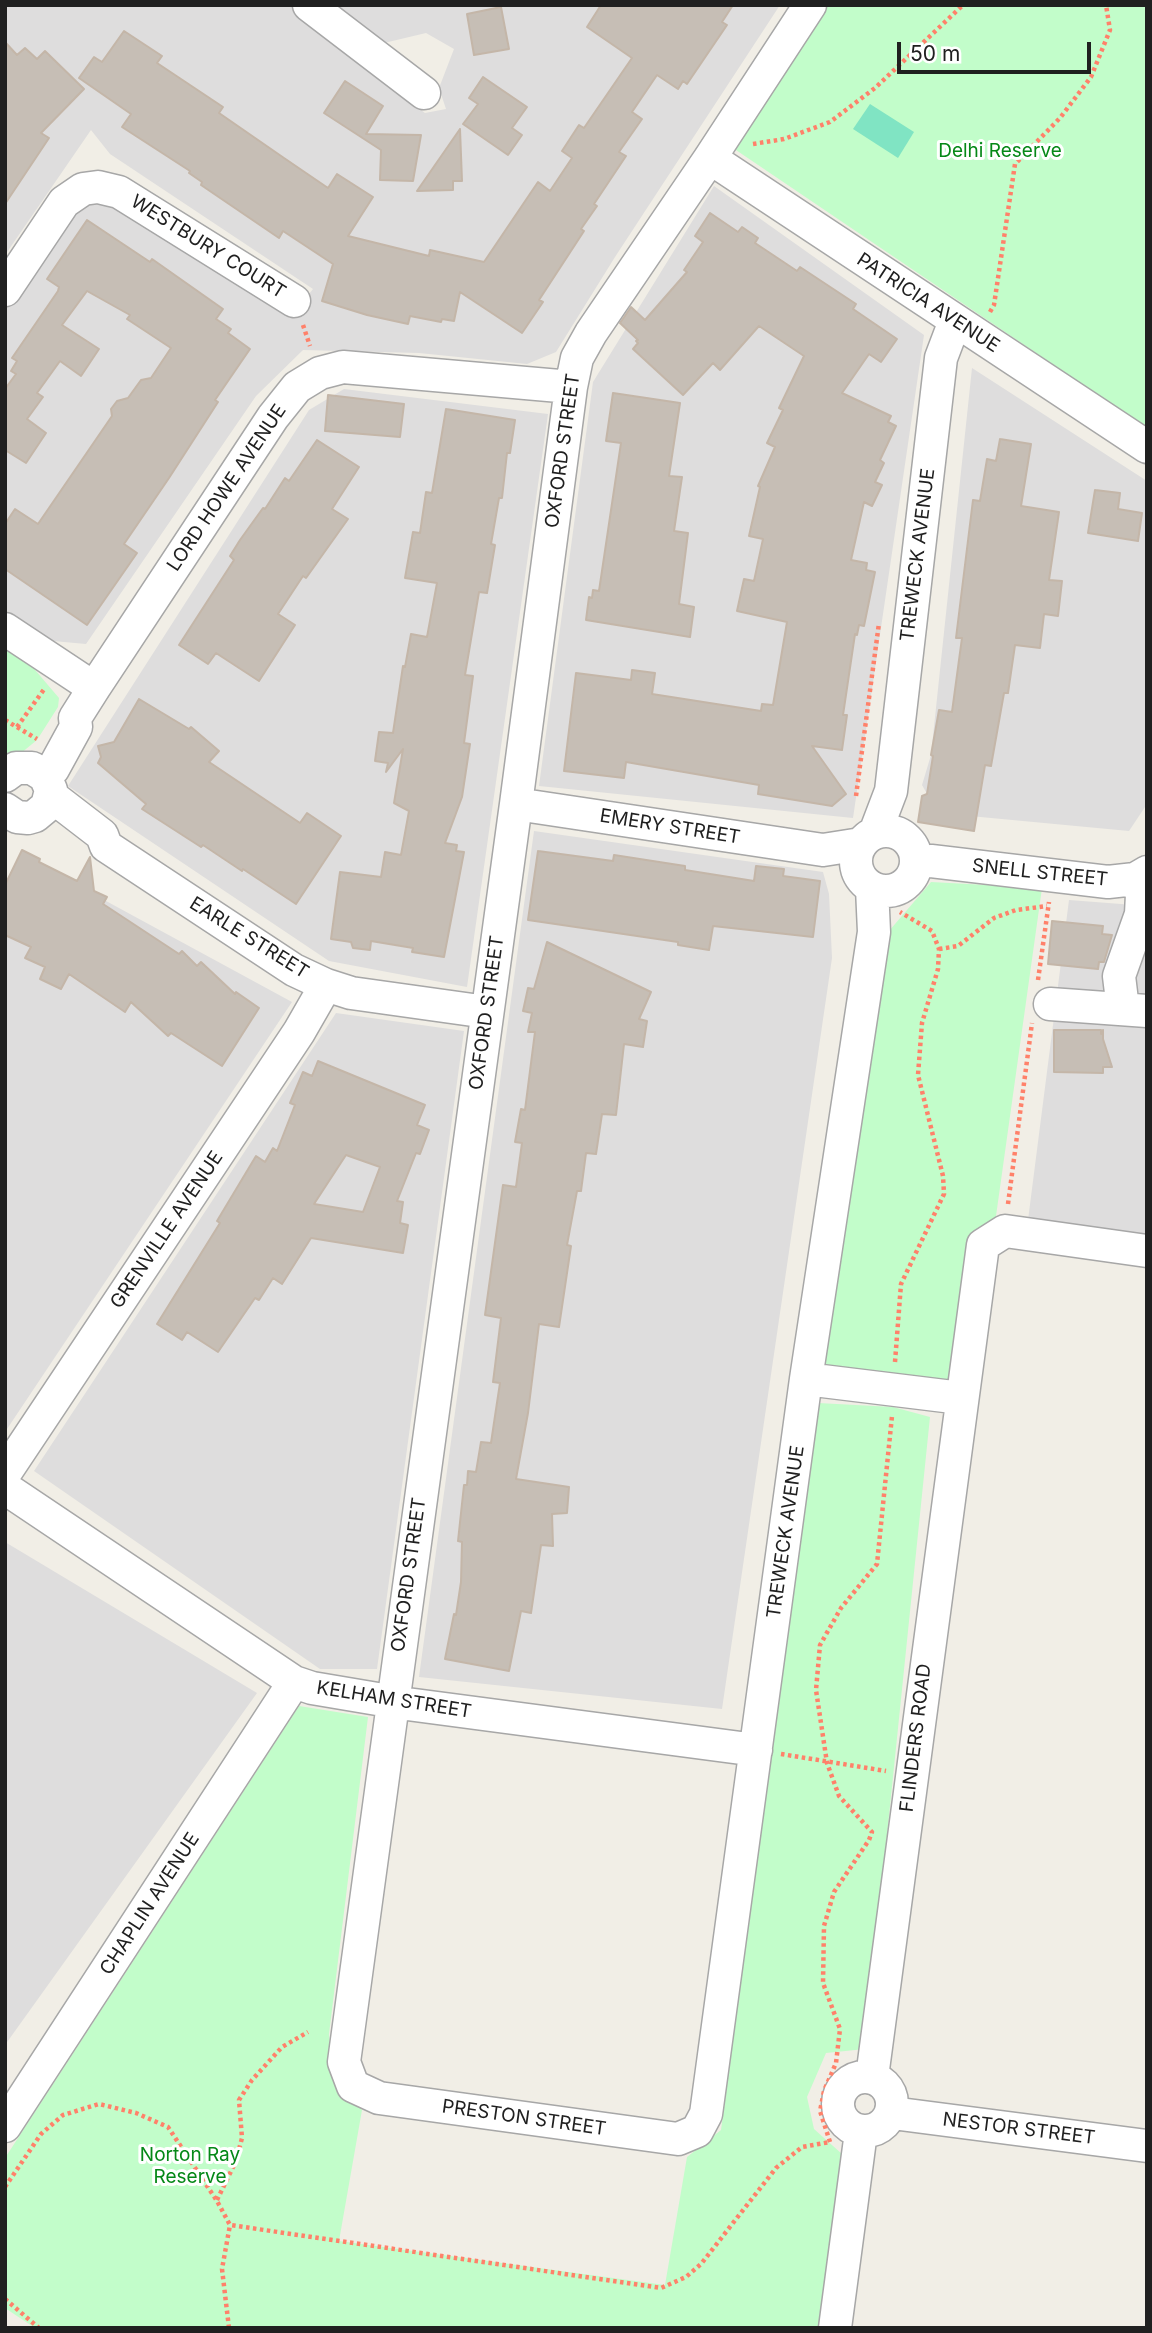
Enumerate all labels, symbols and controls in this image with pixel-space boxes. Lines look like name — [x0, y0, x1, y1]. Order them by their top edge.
scale bar — [900, 28, 1094, 72]
text: 50 m — [910, 41, 960, 66]
park label: Delhi Reserve — [938, 140, 1062, 162]
street label: WESTBURY COURT — [126, 190, 290, 304]
street label: PATRICIA AVENUE — [852, 248, 1004, 358]
street label: OXFORD STREET — [541, 372, 585, 530]
street label: LORD HOWE AVENUE — [163, 400, 291, 576]
street label: TREWECK AVENUE — [896, 467, 940, 643]
street label: EMERY STREET — [598, 805, 742, 849]
street label: SNELL STREET — [971, 855, 1109, 891]
street label: EARLE STREET — [185, 892, 313, 984]
street label: OXFORD STREET — [465, 934, 509, 1092]
street label: GRENVILLE AVENUE — [106, 1147, 228, 1313]
street label: TREWECK AVENUE — [763, 1444, 809, 1620]
street label: OXFORD STREET — [387, 1496, 431, 1654]
street label: FLINDERS ROAD — [896, 1663, 936, 1813]
street label: KELHAM STREET — [315, 1677, 473, 1723]
street label: CHAPLIN AVENUE — [96, 1829, 204, 1979]
street label: PRESTON STREET — [440, 2095, 608, 2141]
street label: NESTOR STREET — [941, 2108, 1097, 2150]
park label: Norton Ray Reserve — [140, 2144, 240, 2188]

